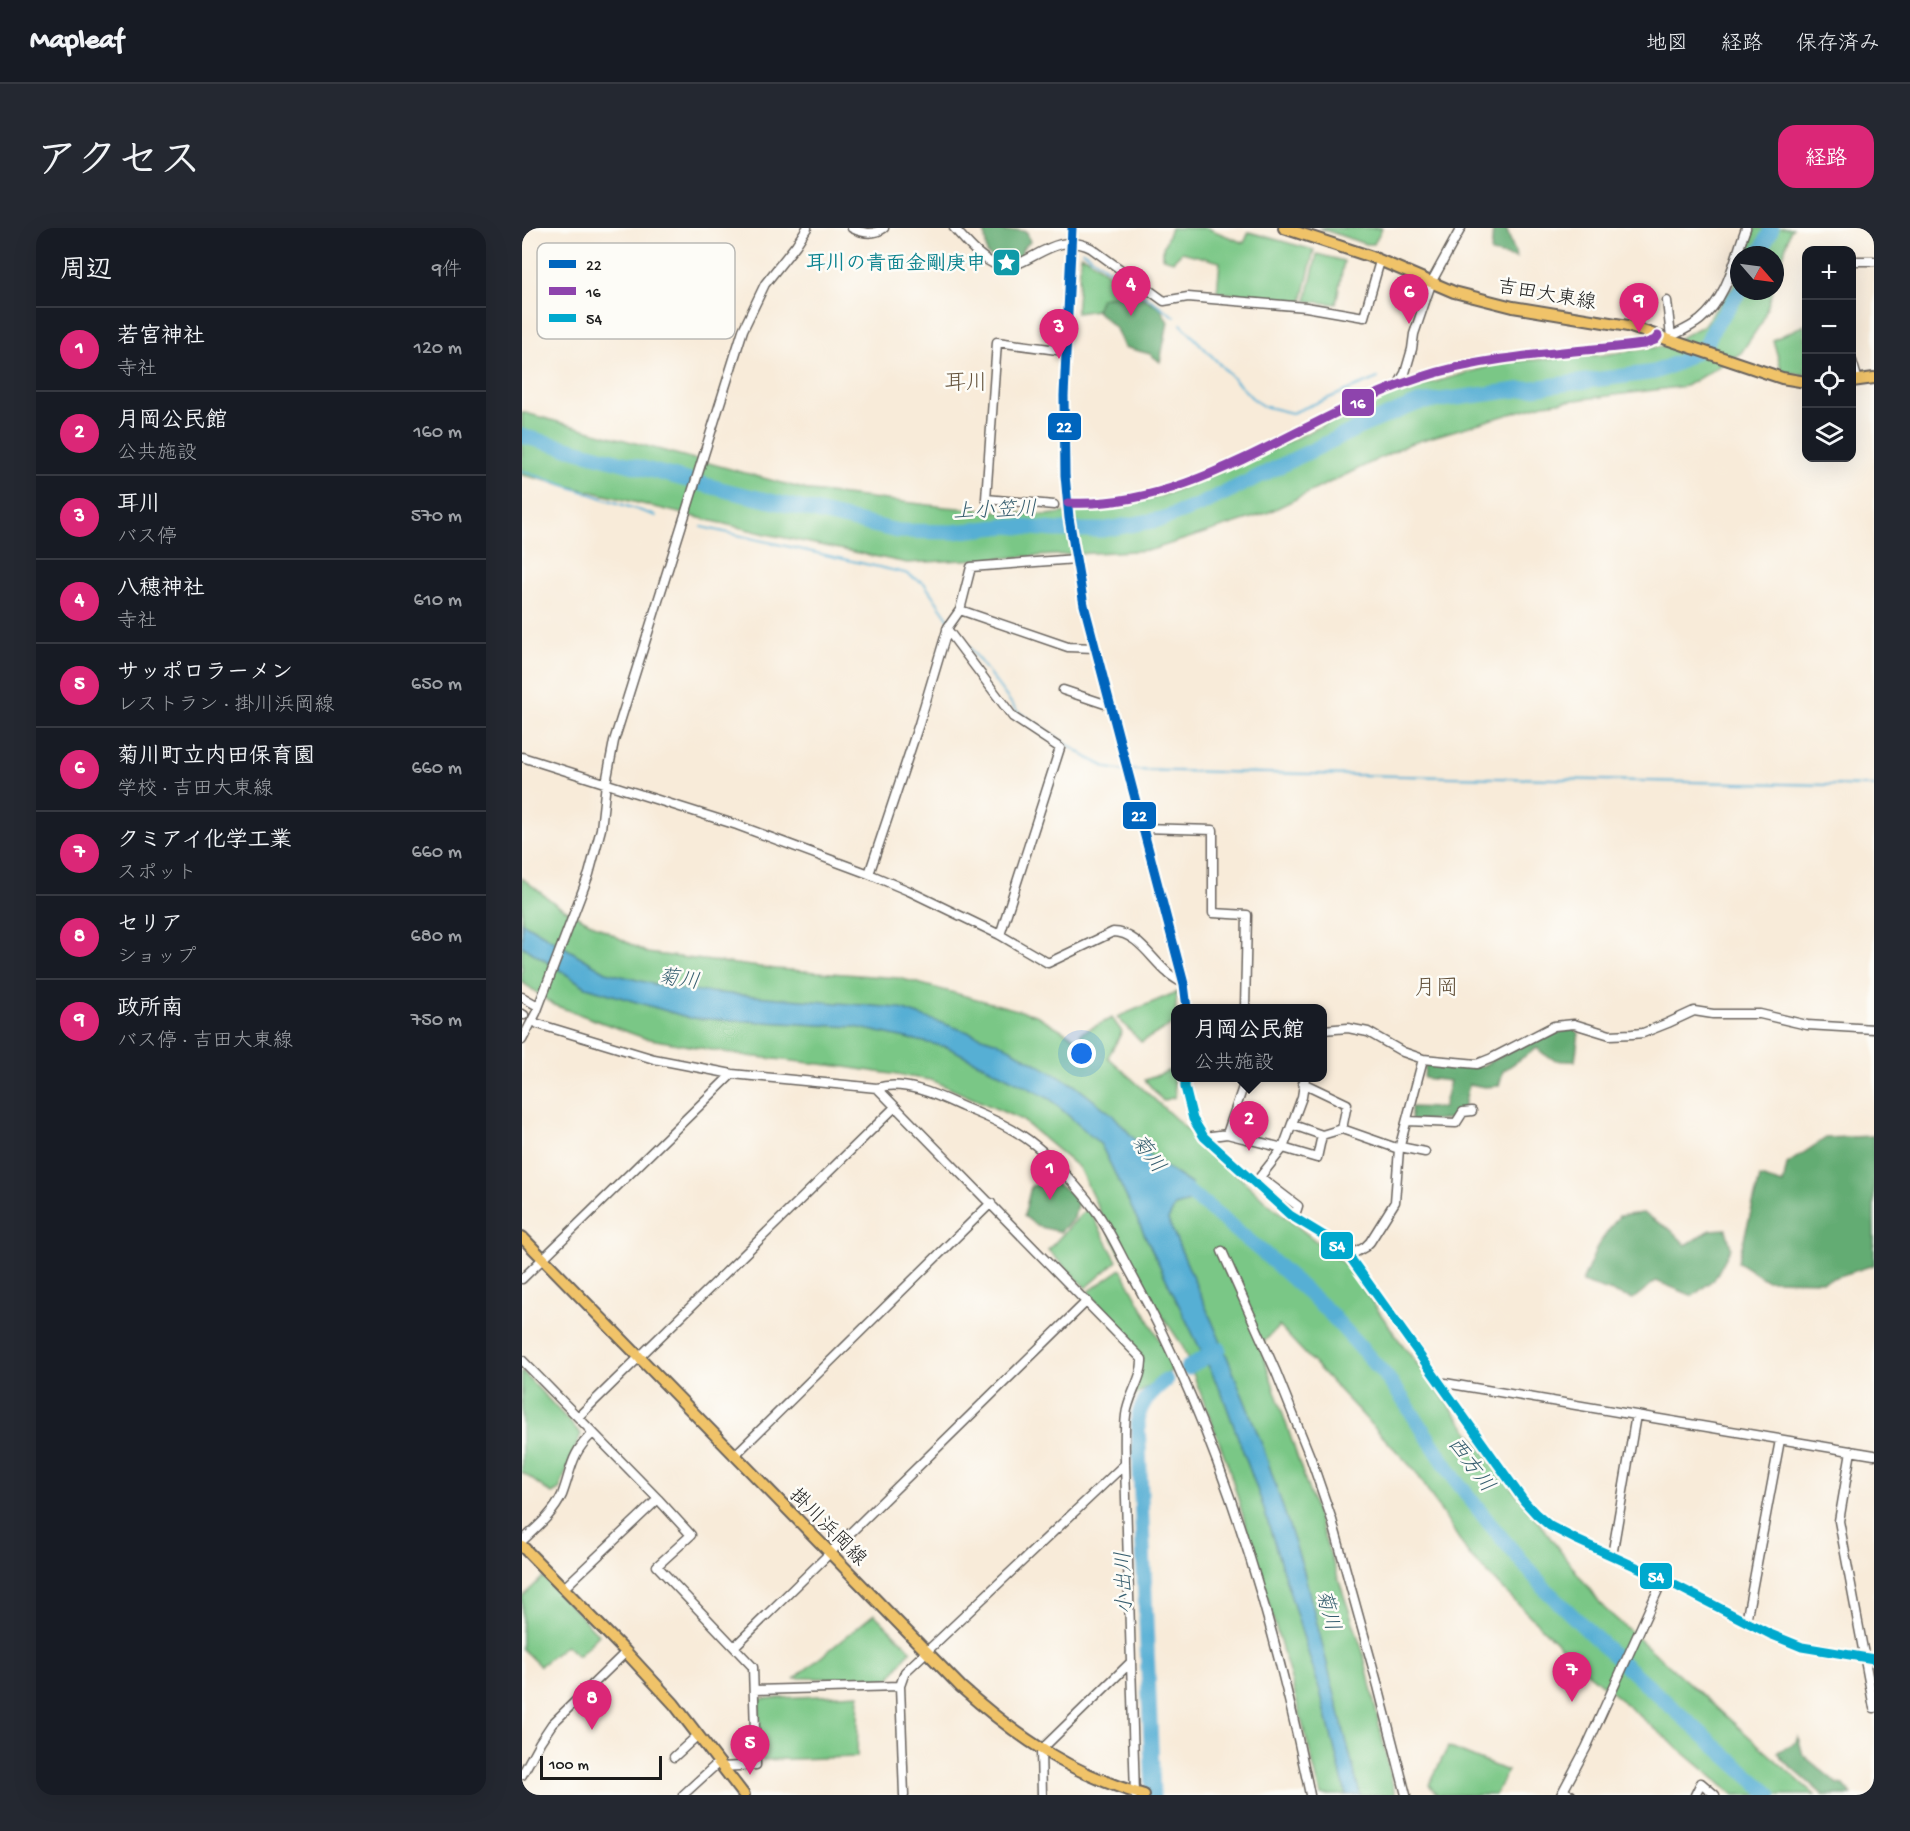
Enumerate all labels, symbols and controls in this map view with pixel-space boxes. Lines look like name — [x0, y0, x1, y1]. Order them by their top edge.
text: Mapleaf — [30, 25, 124, 58]
text: 地図 — [1646, 33, 1688, 58]
text: 経路 — [1721, 33, 1763, 58]
text: 保存済み — [1796, 33, 1880, 58]
button: 経路 — [1778, 125, 1874, 188]
text: アクセス — [36, 140, 201, 189]
legend — [537, 243, 735, 339]
place icon: 耳川の青面金剛庚申 — [991, 246, 1023, 278]
north arrow — [1730, 246, 1784, 300]
map controls — [1802, 246, 1856, 462]
button: + — [1802, 246, 1856, 300]
place label: 耳川の青面金剛庚申 — [806, 252, 986, 277]
text: 周辺 — [60, 257, 112, 288]
text: 22 — [586, 258, 602, 277]
text: 9件 — [432, 260, 462, 283]
pin: 4 — [1112, 266, 1150, 316]
pin: 6 — [1390, 274, 1428, 324]
street label: 吉田大東線 — [1495, 274, 1598, 316]
pin: 9 — [1620, 284, 1658, 333]
text: 16 — [585, 285, 601, 304]
button: − — [1802, 300, 1856, 354]
pin: 3 — [1040, 310, 1078, 359]
text: 54 — [586, 312, 602, 331]
text: 若宮神社 — [117, 325, 205, 351]
text: 1 — [75, 338, 84, 361]
text: 120 m — [414, 338, 462, 361]
button: locate — [1802, 354, 1856, 408]
text: 寺社 — [117, 359, 157, 382]
district label: 耳川 — [944, 372, 988, 398]
line badge: 16 — [1341, 388, 1375, 417]
text: 16 — [1350, 396, 1366, 415]
button: layers — [1802, 408, 1856, 462]
text: 月岡公民館 — [117, 409, 227, 435]
line badge: 22 — [1047, 412, 1082, 441]
text: 22 — [1056, 420, 1072, 439]
text: 2 — [75, 422, 84, 445]
text: 160 m — [413, 422, 462, 445]
text: 公共施設 — [117, 443, 197, 466]
text: 耳川 — [117, 493, 161, 519]
water label: 上小笠川 — [953, 498, 1038, 526]
text: 3 — [74, 506, 85, 529]
text: 570 m — [411, 506, 462, 529]
text: バス停 — [117, 527, 177, 550]
text: 八穂神社 — [117, 577, 205, 603]
text: 4 — [75, 590, 84, 613]
text: 610 m — [413, 590, 462, 613]
text: 寺社 — [117, 611, 157, 634]
text: サッポロラーメン — [117, 661, 293, 687]
text: 5 — [74, 674, 85, 697]
text: 650 m — [411, 674, 462, 697]
text: レストラン · 掛川浜岡線 — [117, 695, 334, 718]
text: 菊川町立内田保育園 — [117, 745, 315, 771]
text: 6 — [74, 758, 85, 781]
text: 660 m — [411, 758, 462, 781]
text: 学校 · 吉田大東線 — [117, 779, 273, 802]
line badge: 22 — [1122, 801, 1157, 830]
text: 22 — [1131, 809, 1147, 828]
text: クミアイ化学工業 — [117, 829, 292, 855]
text: 7 — [74, 842, 85, 865]
text: 660 m — [411, 842, 462, 865]
text: スポット — [117, 863, 197, 886]
text: セリア — [117, 913, 183, 939]
text: 8 — [74, 926, 85, 949]
text: 680 m — [411, 926, 462, 949]
text: ショップ — [117, 947, 196, 970]
water label: 菊川 — [656, 965, 701, 997]
district label: 月岡 — [1414, 977, 1458, 1003]
text: 政所南 — [117, 997, 183, 1023]
popup — [1171, 1004, 1327, 1082]
text: 9 — [74, 1010, 85, 1033]
text: 750 m — [411, 1010, 462, 1033]
text: 月岡公民館 — [1194, 1019, 1304, 1045]
text: バス停 · 吉田大東線 — [117, 1031, 293, 1054]
your location — [1067, 1039, 1096, 1068]
text: 公共施設 — [1194, 1053, 1274, 1076]
pin: 2 — [1230, 1102, 1268, 1151]
water label: 菊川 — [1124, 1130, 1170, 1179]
pin: 1 — [1030, 1150, 1070, 1200]
line badge: 54 — [1320, 1231, 1354, 1260]
text: 54 — [1329, 1239, 1345, 1258]
water label: 西方川 — [1440, 1433, 1499, 1499]
street label: 掛川浜岡線 — [783, 1484, 871, 1572]
water label: 小出川 — [1112, 1551, 1140, 1615]
line badge: 54 — [1639, 1562, 1673, 1590]
text: 54 — [1648, 1570, 1664, 1589]
water label: 菊川 — [1308, 1587, 1344, 1634]
pin: 7 — [1552, 1652, 1592, 1702]
pin: 8 — [572, 1680, 612, 1730]
pin: 5 — [730, 1726, 770, 1775]
scale bar — [540, 1753, 662, 1780]
text: 100 m — [549, 1757, 589, 1776]

